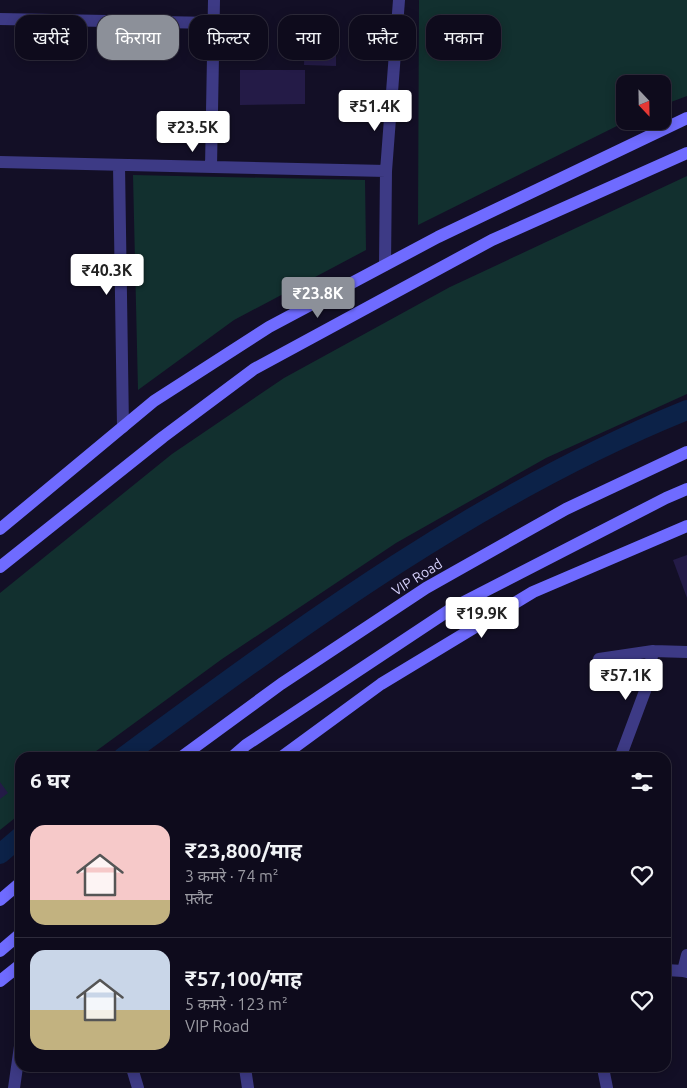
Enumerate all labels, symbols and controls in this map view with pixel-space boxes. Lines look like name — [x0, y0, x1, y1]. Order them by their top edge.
chip: खरीदें — [15, 15, 87, 60]
chip: किराया — [97, 15, 179, 60]
chip: फ़िल्टर — [189, 15, 268, 60]
chip: नया — [278, 15, 339, 60]
chip: फ़्लैट — [349, 15, 416, 60]
chip: मकान — [426, 15, 501, 60]
north arrow — [616, 75, 671, 130]
map controls — [616, 75, 671, 130]
pin: ₹51.4K — [334, 90, 416, 132]
text: ₹51.4K — [350, 97, 400, 115]
pin: ₹23.5K — [152, 110, 234, 153]
text: ₹23.5K — [168, 118, 218, 136]
pin: ₹40.3K — [66, 254, 148, 296]
text: ₹40.3K — [82, 261, 132, 279]
pin: ₹23.8K — [277, 276, 359, 319]
text: ₹23.8K — [293, 284, 343, 302]
street label: VIP Road — [389, 555, 445, 599]
pin: ₹19.9K — [441, 596, 523, 639]
text: ₹19.9K — [457, 604, 507, 622]
pin: ₹57.1K — [585, 658, 667, 701]
text: ₹57.1K — [601, 666, 651, 684]
text: 6 घर — [30, 768, 70, 792]
icon: filters — [628, 768, 656, 796]
text: ₹23,800/माह — [185, 838, 302, 862]
icon: home — [70, 845, 130, 905]
icon: heart — [628, 861, 656, 889]
text: 3 कमरे · 74 m² — [185, 867, 279, 885]
text: फ़्लैट — [185, 889, 213, 907]
text: ₹57,100/माह — [185, 966, 302, 990]
icon: home — [70, 970, 130, 1030]
icon: heart — [628, 986, 656, 1014]
text: 5 कमरे · 123 m² — [185, 995, 288, 1013]
text: VIP Road — [185, 1017, 249, 1035]

